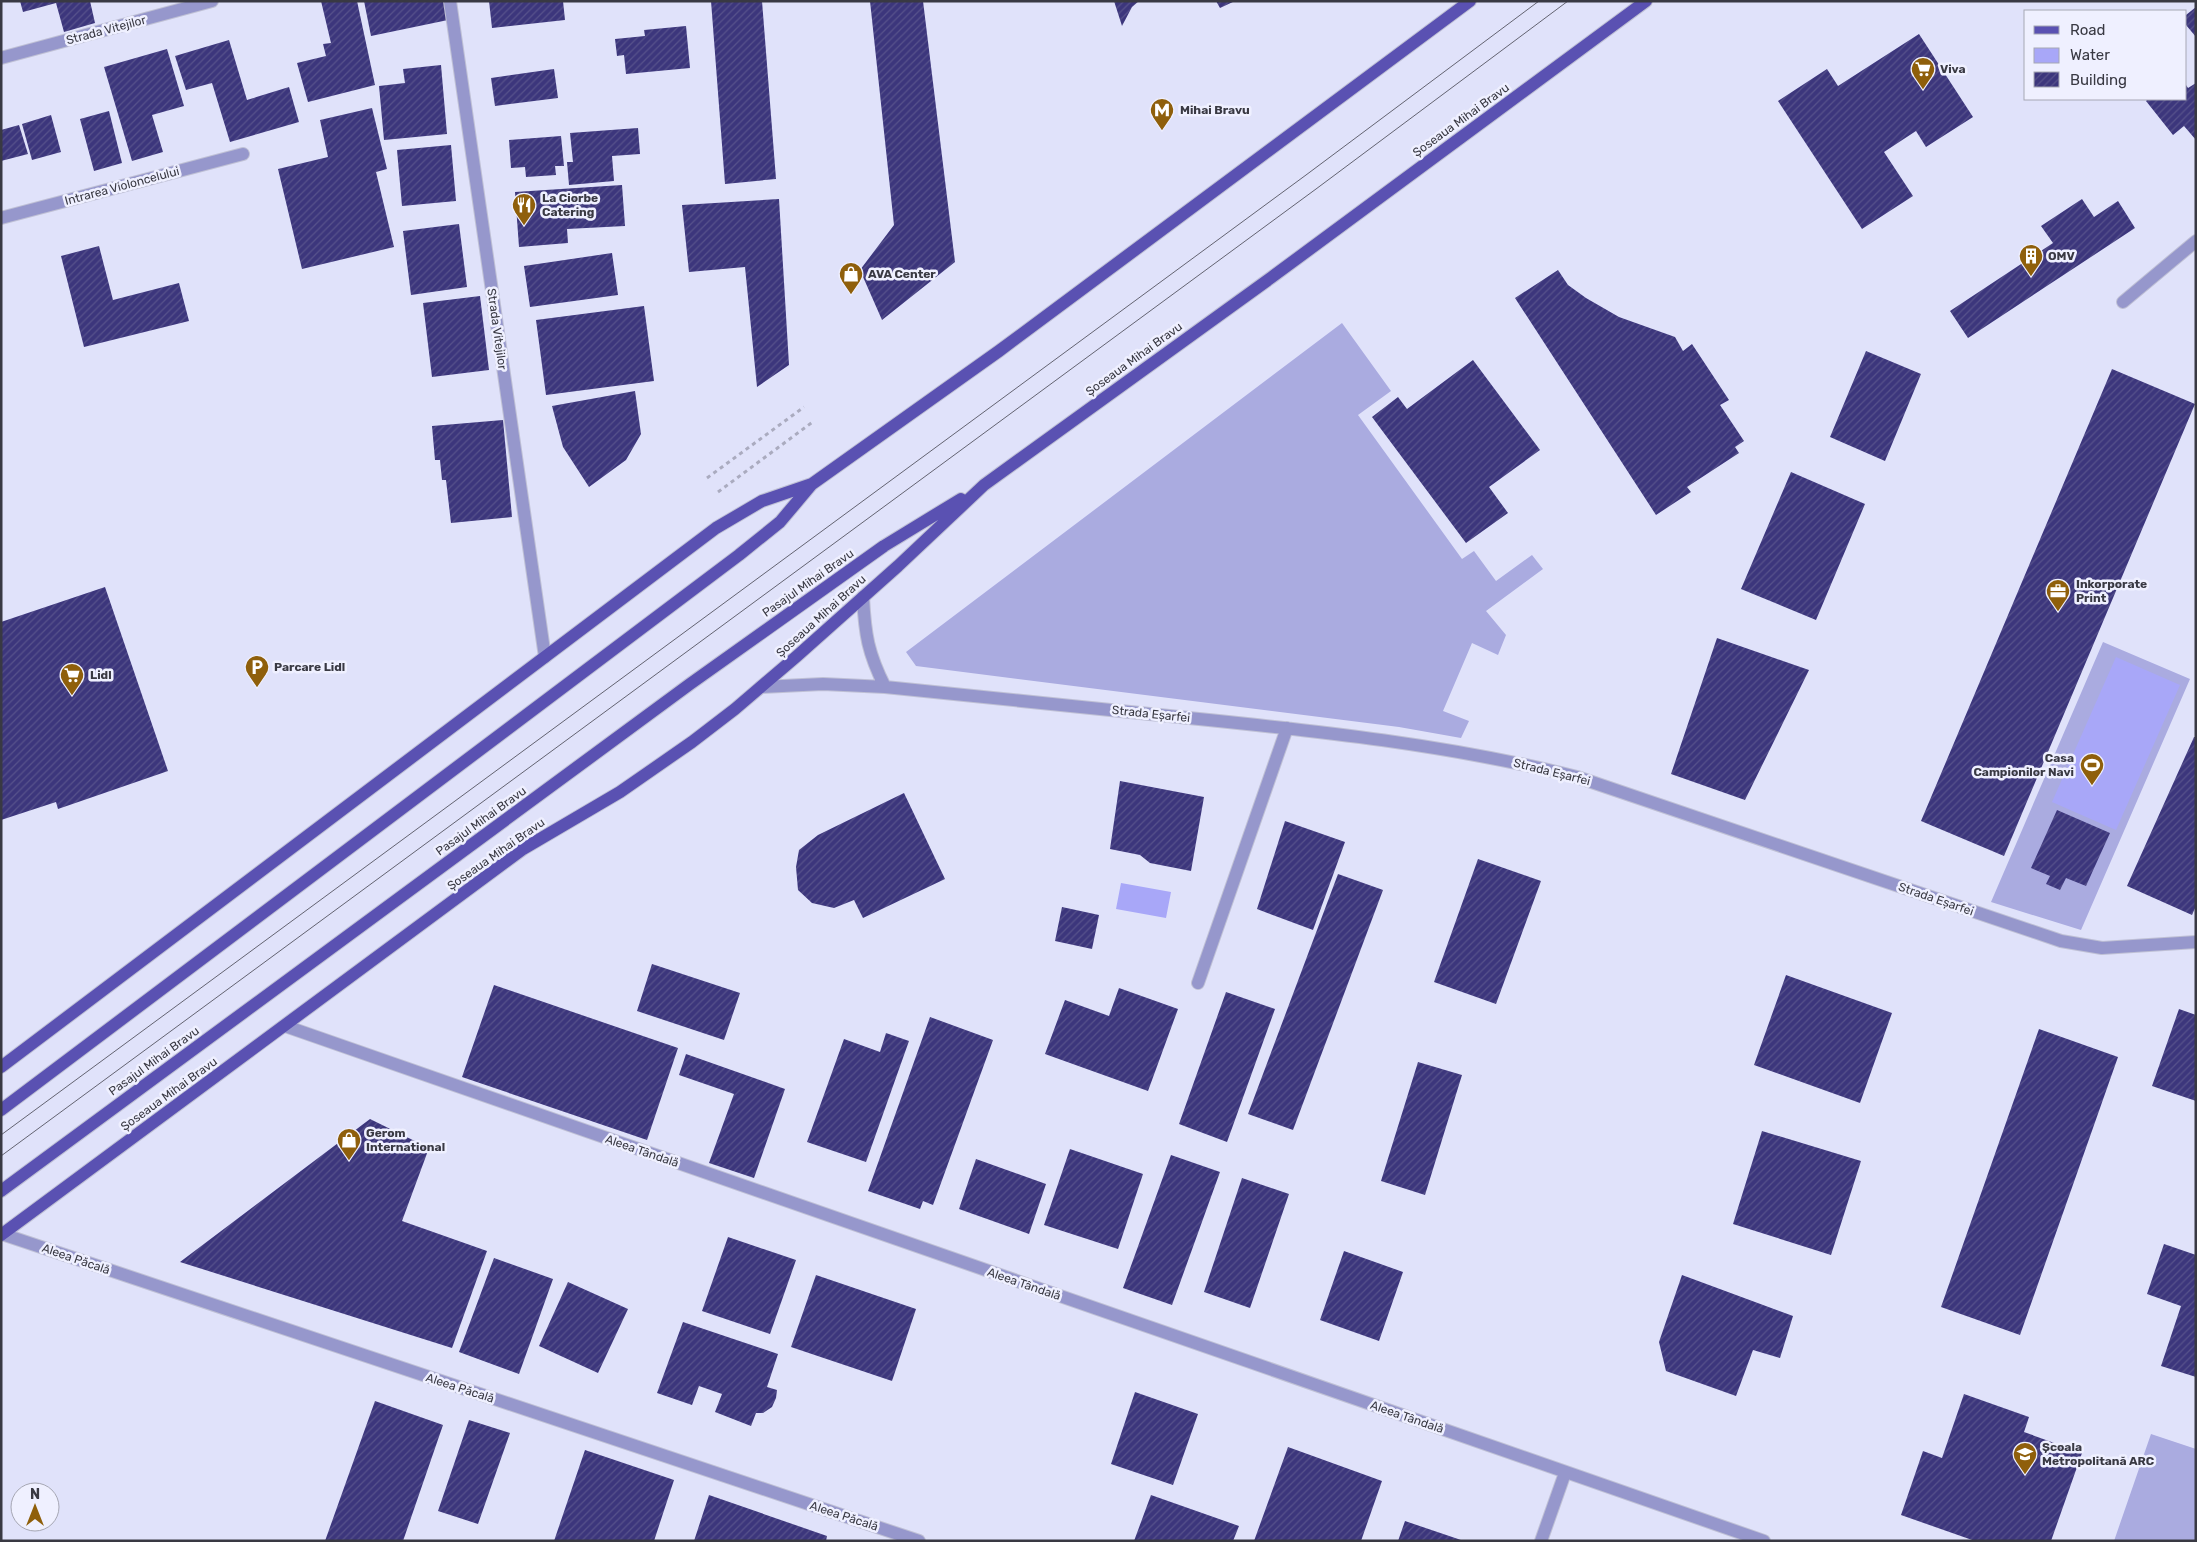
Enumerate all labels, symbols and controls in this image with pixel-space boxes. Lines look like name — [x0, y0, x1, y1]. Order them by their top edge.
legend — [2024, 10, 2187, 100]
street label: Strada Vitejilor — [65, 13, 148, 47]
text: Road — [2070, 21, 2106, 39]
text: Water — [2070, 46, 2110, 64]
supermarket icon: Viva — [1910, 56, 1936, 90]
place label: Viva — [1940, 62, 1966, 76]
text: Building — [2070, 71, 2127, 89]
street label: Șoseaua Mihai Bravu — [1410, 80, 1512, 160]
metro station icon: Mihai Bravu — [1149, 97, 1175, 131]
place label: Mihai Bravu — [1180, 103, 1250, 117]
street label: Intrarea Violoncelului — [63, 164, 181, 208]
place label: La Ciorbe Catering — [542, 191, 598, 219]
restaurant icon: La Ciorbe Catering — [511, 192, 537, 226]
building icon: OMV — [2018, 243, 2044, 277]
place label: OMV — [2048, 249, 2075, 263]
shop icon: AVA Center — [838, 261, 864, 295]
place label: AVA Center — [868, 267, 936, 281]
street label: Strada Vitejilor — [484, 287, 510, 371]
street label: Șoseaua Mihai Bravu — [1083, 319, 1185, 399]
street label: Pasajul Mihai Bravu — [760, 546, 856, 620]
street label: Șoseaua Mihai Bravu — [773, 572, 869, 660]
place label: Inkorporate Print — [2076, 577, 2147, 605]
office icon: Inkorporate Print — [2045, 578, 2071, 612]
parking icon: Parcare Lidl — [244, 654, 270, 688]
place label: Parcare Lidl — [274, 660, 345, 674]
supermarket icon: Lidl — [59, 662, 85, 696]
place label: Lidl — [90, 668, 112, 682]
street label: Strada Eșarfei — [1111, 703, 1191, 725]
place label: Casa Campionilor Navi — [1973, 751, 2074, 779]
sports icon: Casa Campionilor Navi — [2079, 752, 2105, 786]
street label: Strada Eșarfei — [1512, 756, 1592, 788]
street label: Pasajul Mihai Bravu — [433, 784, 529, 858]
street label: Șoseaua Mihai Bravu — [445, 815, 547, 893]
street label: Strada Eșarfei — [1897, 880, 1976, 918]
street label: Pasajul Mihai Bravu — [106, 1024, 202, 1098]
street label: Șoseaua Mihai Bravu — [118, 1054, 220, 1134]
place label: Gerom International — [366, 1126, 445, 1154]
shop icon: Gerom International — [336, 1127, 362, 1161]
street label: Aleea Tândală — [603, 1132, 681, 1170]
street label: Aleea Păcală — [40, 1241, 112, 1277]
street label: Aleea Tândală — [985, 1265, 1063, 1303]
street label: Aleea Păcală — [424, 1370, 496, 1406]
street label: Aleea Tândală — [1368, 1398, 1446, 1436]
place label: Școala Metropolitană ARC — [2042, 1440, 2155, 1468]
school or university icon: Școala Metropolitană ARC — [2012, 1441, 2038, 1475]
north arrow — [10, 1482, 60, 1532]
text: N — [30, 1486, 40, 1503]
street label: Aleea Păcală — [808, 1498, 880, 1534]

